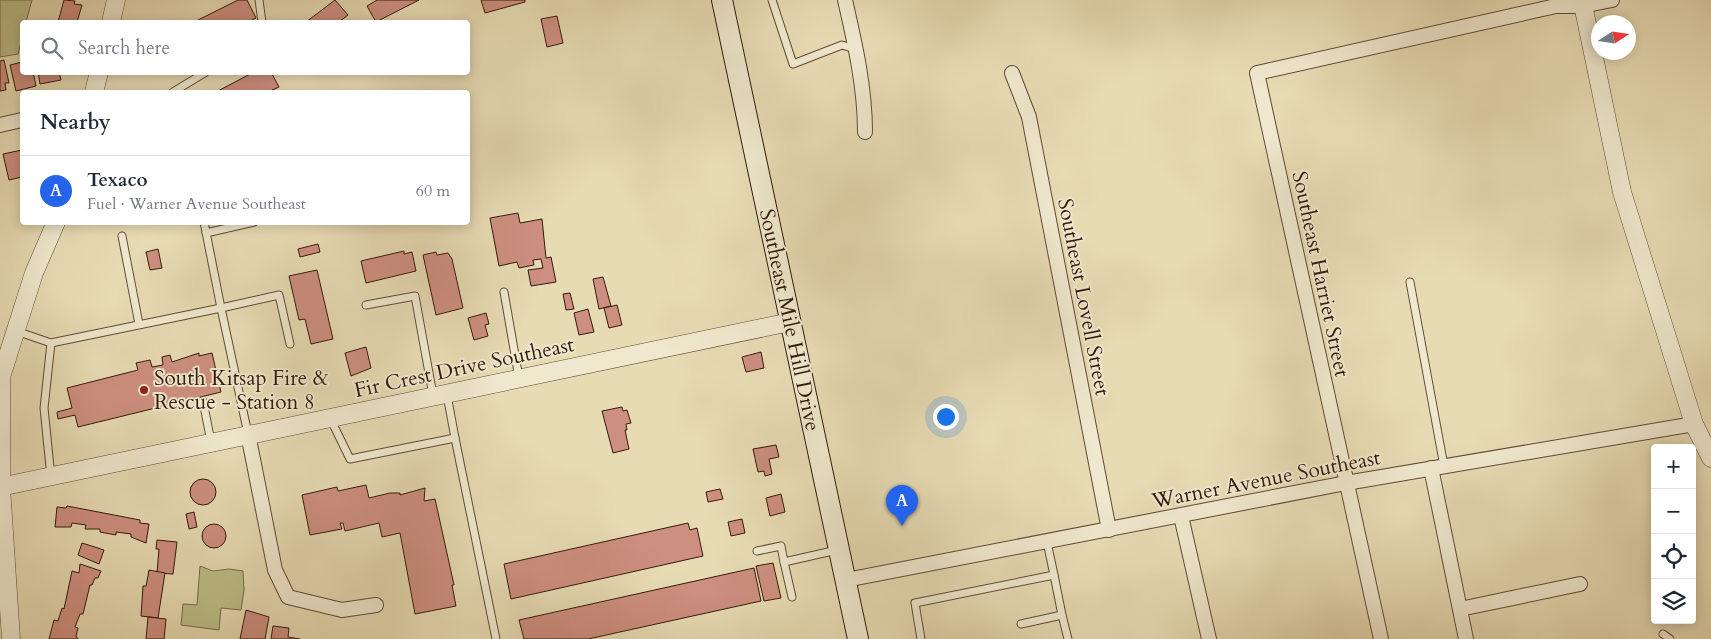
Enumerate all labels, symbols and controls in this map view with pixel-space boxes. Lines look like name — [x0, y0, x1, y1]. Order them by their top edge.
north arrow — [1591, 15, 1636, 60]
search box — [20, 20, 470, 75]
icon: search — [38, 34, 66, 62]
text: Search here — [78, 35, 170, 61]
text: Nearby — [40, 108, 111, 137]
text: Texaco — [87, 167, 148, 193]
street label: Southeast Harriet Street — [1285, 169, 1357, 380]
text: A — [50, 180, 62, 202]
text: 60 m — [416, 180, 450, 202]
text: Fuel · Warner Avenue Southeast — [87, 193, 306, 215]
street label: Southeast Lovell Street — [1050, 196, 1117, 399]
street label: Southeast Mile Hill Drive — [752, 206, 827, 434]
street label: Fir Crest Drive Southeast — [352, 330, 577, 405]
place label: South Kitsap Fire & Rescue - Station 8 — [154, 364, 329, 417]
marker: South Kitsap Fire & Rescue - Station 8 — [138, 384, 150, 396]
your location — [933, 404, 959, 430]
street label: Warner Avenue Southeast — [1148, 443, 1383, 516]
map controls — [1651, 444, 1696, 624]
button: + — [1651, 444, 1696, 489]
pin: A — [886, 485, 918, 526]
button: − — [1651, 489, 1696, 534]
button: locate — [1651, 534, 1696, 579]
button: layers — [1651, 579, 1696, 624]

